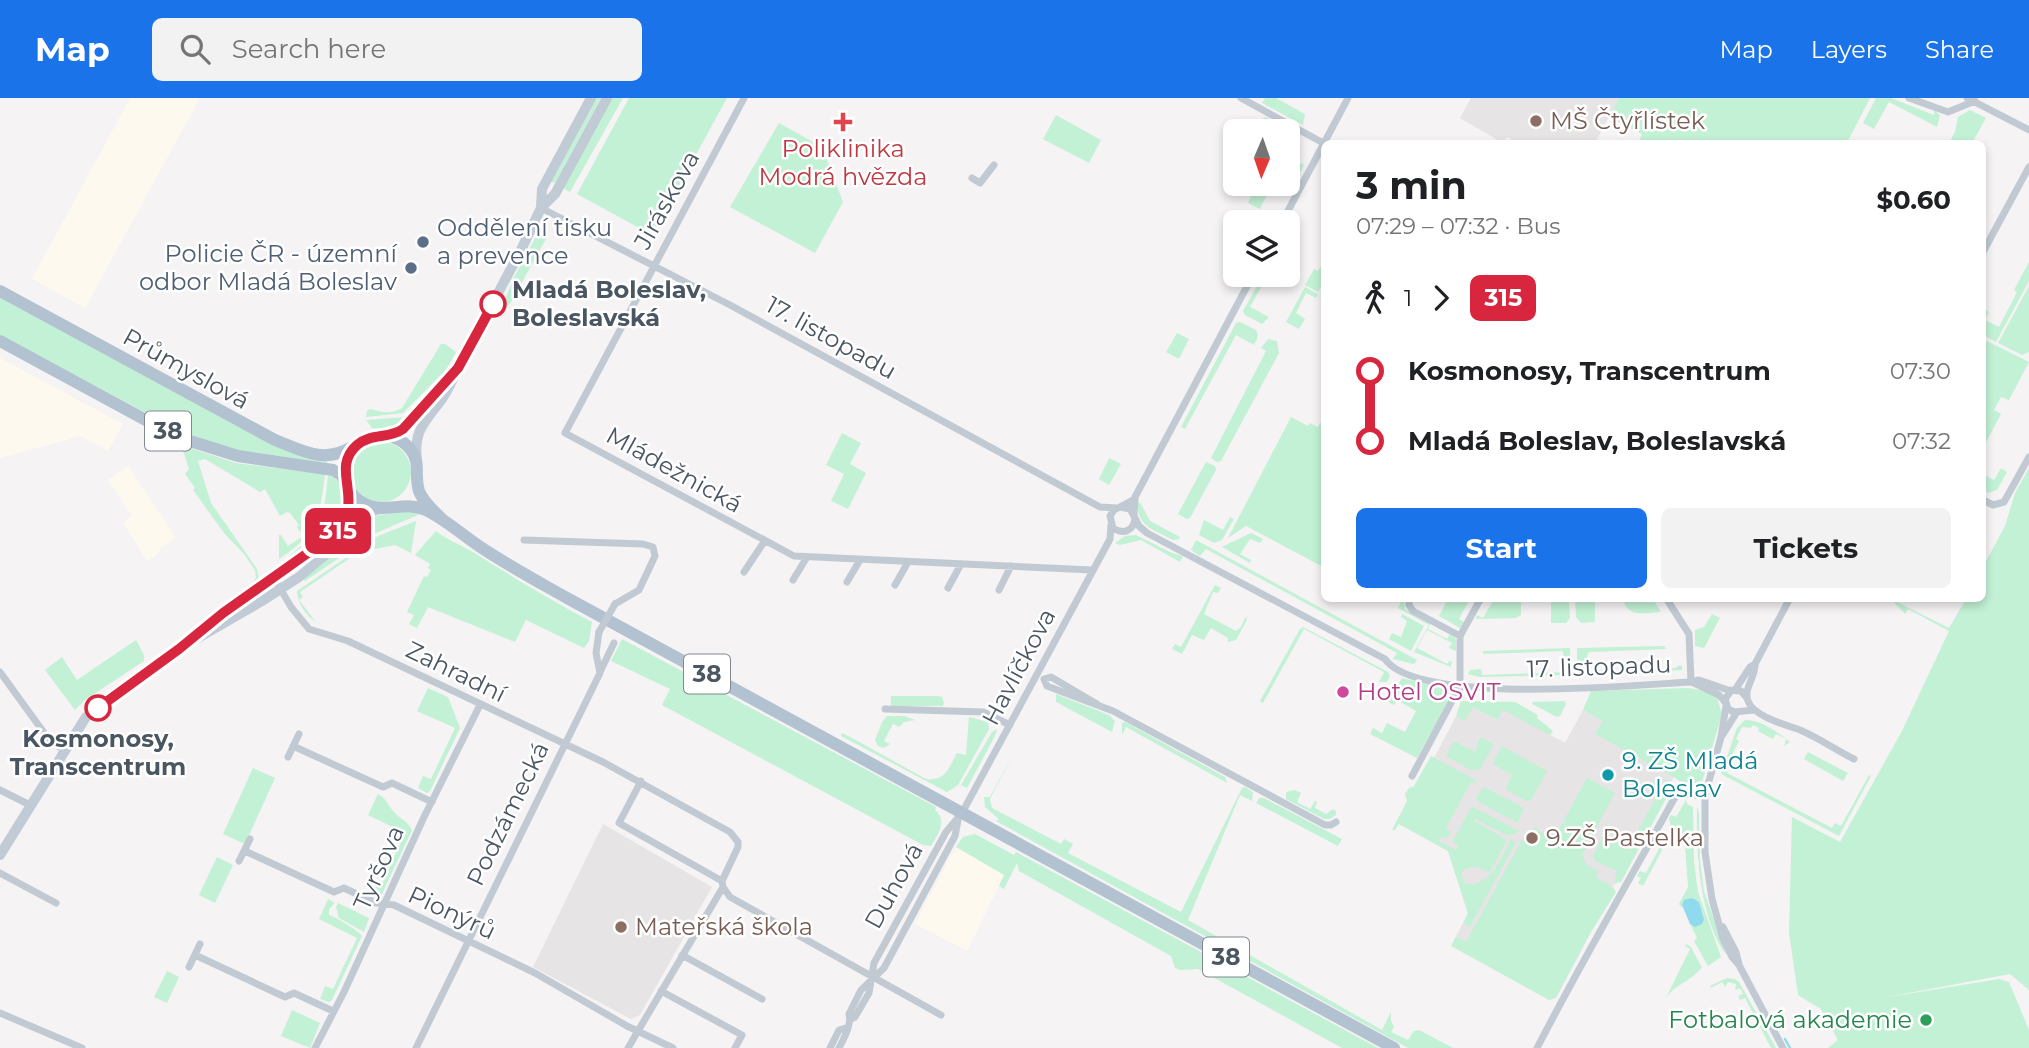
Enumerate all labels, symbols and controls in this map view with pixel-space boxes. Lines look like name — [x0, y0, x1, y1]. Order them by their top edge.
search box — [152, 18, 642, 81]
text: Map — [35, 29, 110, 69]
icon: search — [176, 30, 214, 68]
text: Search here — [232, 33, 386, 65]
text: Map — [1719, 35, 1773, 64]
text: Layers — [1811, 35, 1887, 64]
text: Share — [1925, 35, 1994, 64]
place label: MŠ Čtyřlístek — [1550, 106, 1706, 135]
marker: Poliklinika Modrá hvězda — [833, 112, 853, 132]
marker: MŠ Čtyřlístek — [1528, 113, 1544, 129]
north arrow — [1223, 119, 1300, 196]
map controls — [1223, 119, 1300, 287]
place label: Poliklinika Modrá hvězda — [759, 134, 927, 191]
street label: Jiráskova — [627, 145, 705, 255]
text: 3 min — [1356, 162, 1467, 209]
text: $0.60 — [1876, 184, 1951, 216]
button: layers — [1223, 210, 1300, 287]
text: 07:29 – 07:32 · Bus — [1356, 212, 1560, 240]
place label: Oddělení tisku a prevence — [437, 213, 612, 270]
marker: Oddělení tisku a prevence — [415, 234, 431, 250]
place label: Policie ČR - územní odbor Mladá Boleslav — [139, 239, 399, 296]
marker: Policie ČR - územní odbor Mladá Boleslav — [403, 260, 419, 276]
place label: Mladá Boleslav, Boleslavská — [512, 275, 706, 332]
icon: walk — [1356, 279, 1394, 317]
icon: forward — [1422, 279, 1460, 317]
text: 315 — [1484, 283, 1522, 312]
text: 1 — [1404, 284, 1412, 312]
street label: 17. listopadu — [761, 290, 902, 385]
marker: Mladá Boleslav, Boleslavská — [480, 291, 506, 317]
street label: Průmyslová — [118, 322, 254, 415]
text: Kosmonosy, Transcentrum — [1408, 355, 1771, 387]
text: 07:30 — [1890, 357, 1951, 385]
road number: 38 — [145, 412, 191, 450]
street label: Mládežnická — [601, 420, 747, 519]
text: Mladá Boleslav, Boleslavská — [1408, 425, 1786, 457]
text: 07:32 — [1892, 427, 1951, 455]
line badge: 315 — [298, 508, 378, 554]
button: Start — [1356, 508, 1647, 588]
button: Tickets — [1661, 508, 1951, 588]
text: 315 — [319, 516, 357, 545]
street label: Havlíčkova — [976, 603, 1061, 730]
street label: Zahradní — [401, 635, 512, 709]
street label: 17. listopadu — [1526, 649, 1672, 684]
road number: 38 — [684, 654, 730, 694]
place label: Hotel OSVIT — [1357, 677, 1501, 706]
marker: Hotel OSVIT — [1335, 684, 1351, 700]
marker: Kosmonosy, Transcentrum — [85, 695, 111, 721]
place label: Kosmonosy, Transcentrum — [10, 724, 186, 781]
street label: Podzámecká — [460, 737, 555, 890]
place label: 9. ZŠ Mladá Boleslav — [1622, 746, 1758, 803]
marker: 9. ZŠ Mladá Boleslav — [1600, 767, 1616, 783]
street label: Tyršova — [347, 821, 410, 915]
place label: 9.ZŠ Pastelka — [1546, 823, 1704, 852]
marker: 9.ZŠ Pastelka — [1524, 830, 1540, 846]
street label: Duhová — [858, 838, 929, 934]
street label: Pionýrů — [404, 880, 501, 945]
place label: Mateřská škola — [635, 912, 813, 941]
marker: Mateřská škola — [613, 919, 629, 935]
road number: 38 — [1203, 937, 1249, 976]
place label: Fotbalová akademie — [1668, 1005, 1912, 1034]
marker: Fotbalová akademie — [1918, 1012, 1934, 1028]

